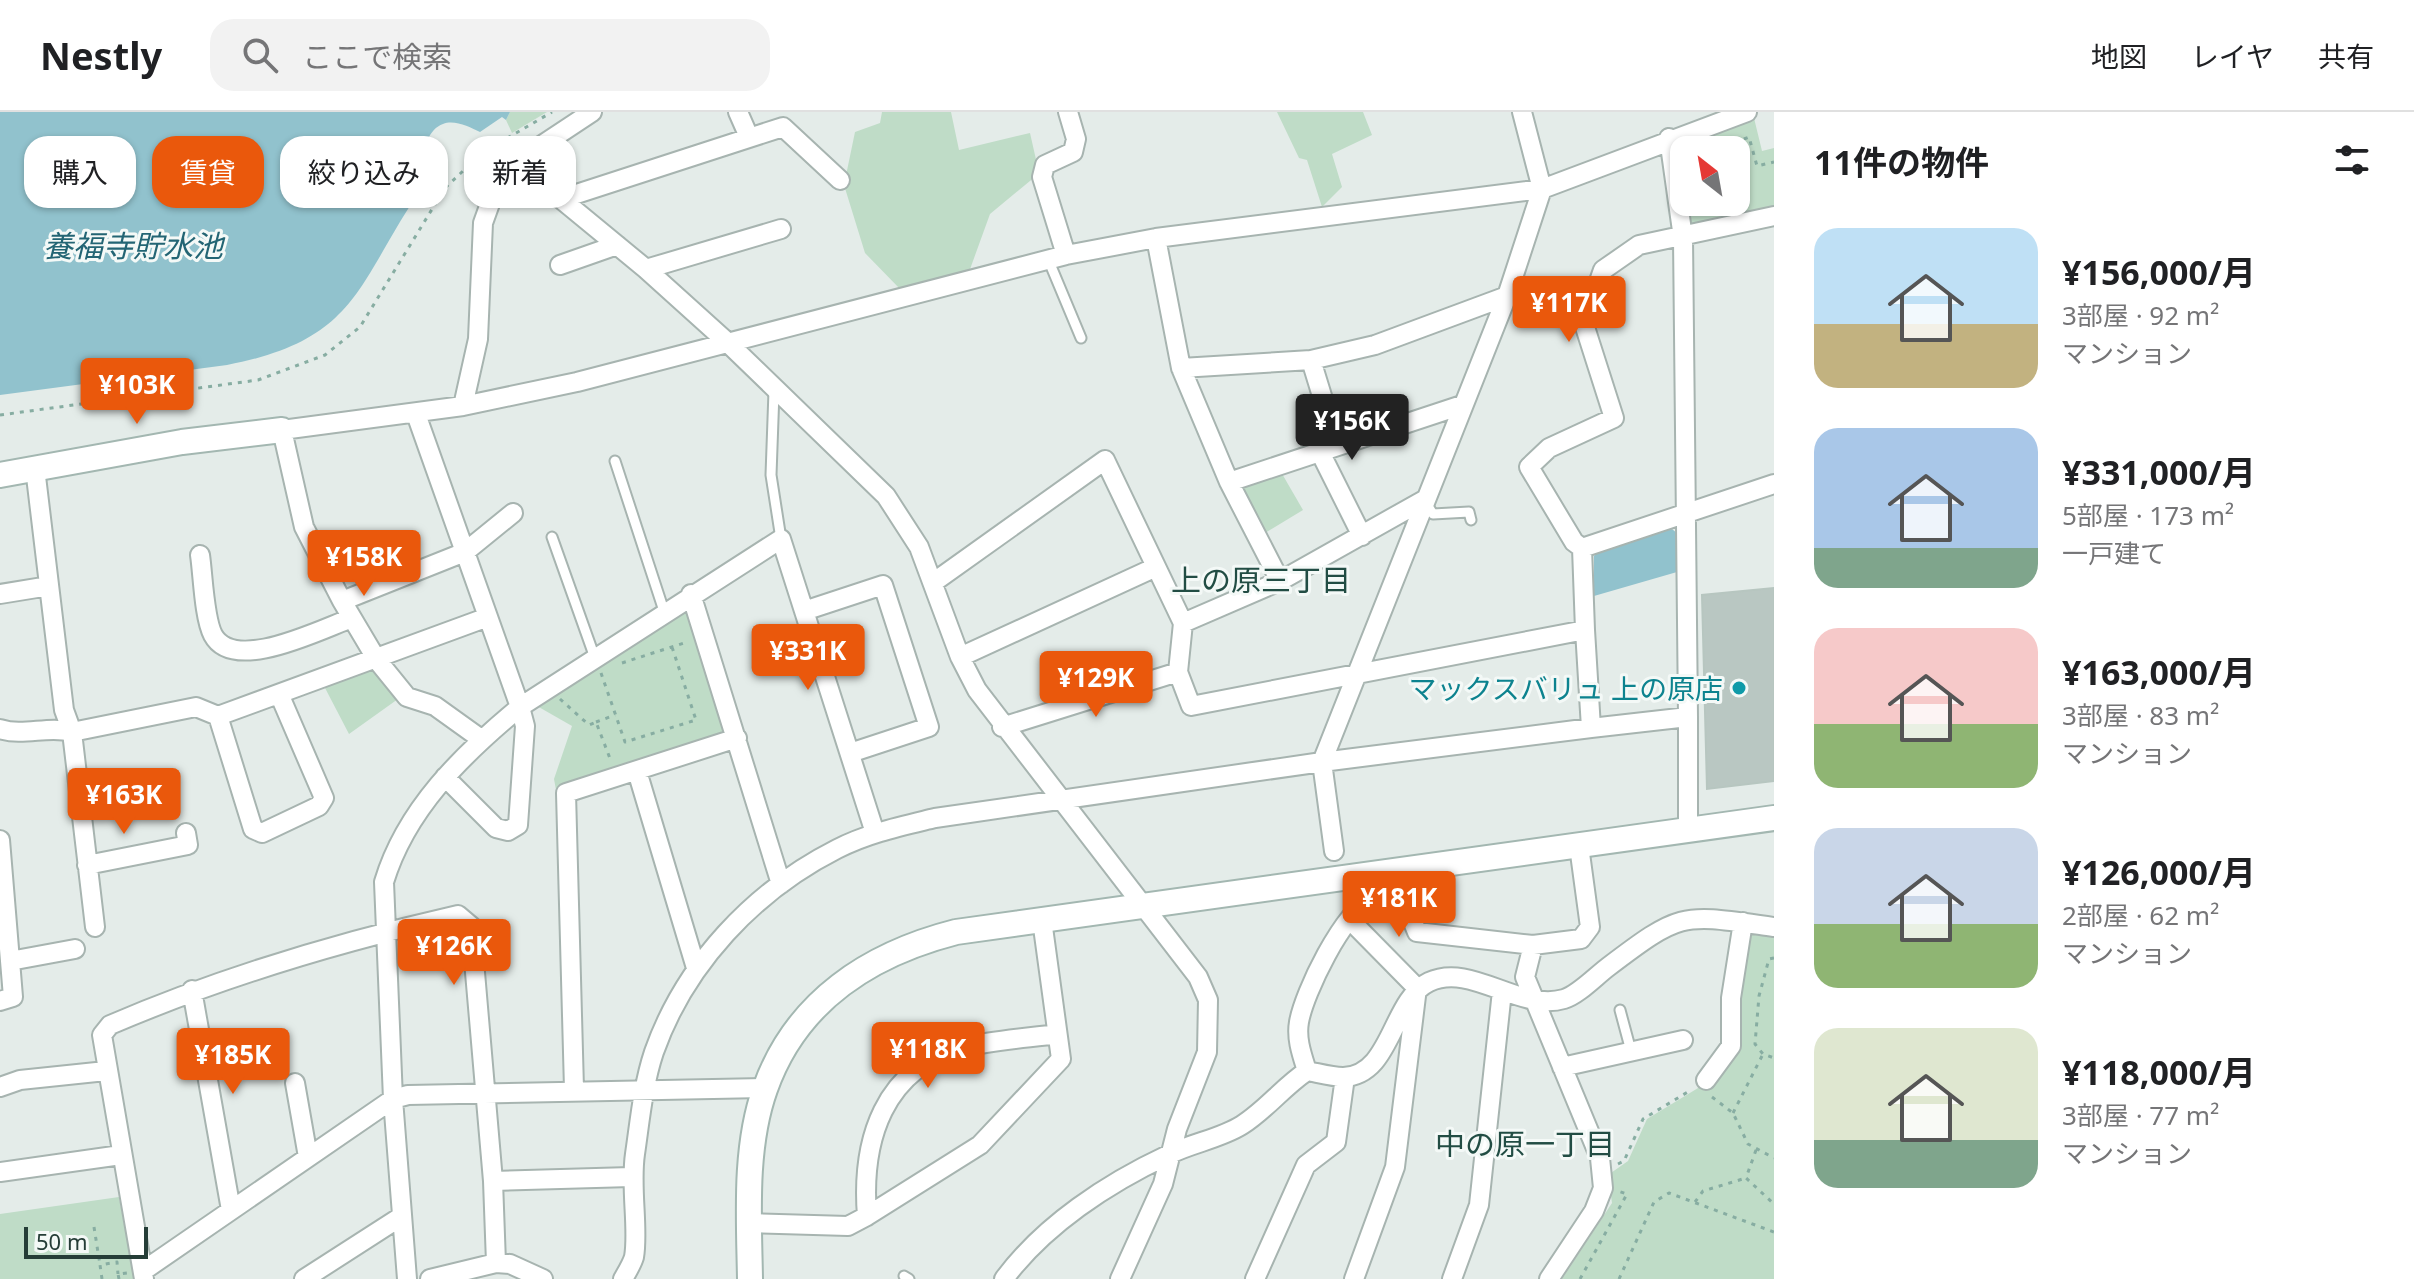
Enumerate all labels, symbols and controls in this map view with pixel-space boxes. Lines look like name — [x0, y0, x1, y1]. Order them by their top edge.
search box — [210, 19, 770, 91]
text: Nestly — [40, 29, 162, 81]
icon: search — [238, 33, 282, 77]
text: ここで検索 — [302, 36, 452, 77]
text: 地図 — [2091, 37, 2147, 75]
text: レイヤ — [2191, 37, 2274, 75]
text: 共有 — [2318, 37, 2374, 75]
chip: 購入 — [24, 136, 136, 208]
chip: 賃貸 — [152, 136, 264, 208]
chip: 絞り込み — [280, 136, 448, 208]
chip: 新着 — [464, 136, 576, 208]
north arrow — [1670, 136, 1750, 216]
map controls — [1670, 136, 1750, 216]
icon: filters — [2330, 138, 2374, 182]
text: 11件の物件 — [1814, 139, 1989, 185]
water label: 養福寺貯水池 — [43, 225, 226, 266]
text: ¥156,000/月 — [2062, 249, 2256, 295]
icon: home — [1878, 260, 1974, 356]
pin: ¥117K — [1513, 276, 1625, 344]
text: ¥117K — [1531, 284, 1607, 320]
text: 3部屋 · 92 m² — [2062, 297, 2219, 333]
text: マンション — [2062, 335, 2192, 371]
pin: ¥103K — [81, 358, 193, 426]
text: ¥103K — [99, 366, 175, 402]
pin: ¥156K — [1296, 394, 1408, 462]
text: ¥156K — [1314, 402, 1390, 438]
text: ¥331,000/月 — [2062, 449, 2256, 495]
icon: home — [1878, 460, 1974, 556]
text: 5部屋 · 173 m² — [2062, 497, 2234, 533]
pin: ¥158K — [308, 530, 420, 598]
text: 一戸建て — [2062, 535, 2166, 571]
text: ¥158K — [326, 538, 402, 574]
district label: 上の原三丁目 — [1171, 559, 1351, 600]
pin: ¥331K — [752, 624, 864, 692]
text: ¥331K — [770, 632, 846, 668]
text: ¥163,000/月 — [2062, 649, 2256, 695]
pin: ¥129K — [1040, 651, 1152, 719]
text: ¥129K — [1058, 659, 1134, 695]
icon: home — [1878, 660, 1974, 756]
place label: マックスバリュ 上の原店 — [1409, 669, 1723, 707]
marker: マックスバリュ 上の原店 — [1730, 679, 1748, 697]
text: 3部屋 · 83 m² — [2062, 697, 2219, 733]
text: マンション — [2062, 735, 2192, 771]
pin: ¥163K — [68, 768, 180, 836]
text: ¥163K — [86, 776, 162, 812]
text: ¥126,000/月 — [2062, 849, 2256, 895]
icon: home — [1878, 860, 1974, 956]
pin: ¥181K — [1343, 871, 1455, 939]
text: ¥181K — [1361, 879, 1437, 915]
text: 2部屋 · 62 m² — [2062, 897, 2219, 933]
pin: ¥126K — [398, 919, 510, 987]
text: ¥126K — [416, 927, 492, 963]
text: マンション — [2062, 935, 2192, 971]
pin: ¥118K — [872, 1022, 984, 1090]
pin: ¥185K — [177, 1028, 289, 1096]
text: ¥118K — [890, 1030, 966, 1066]
text: ¥185K — [195, 1036, 271, 1072]
text: ¥118,000/月 — [2062, 1049, 2256, 1095]
icon: home — [1878, 1060, 1974, 1156]
text: 3部屋 · 77 m² — [2062, 1097, 2219, 1133]
district label: 中の原一丁目 — [1435, 1123, 1615, 1164]
text: マンション — [2062, 1135, 2192, 1171]
scale bar — [24, 1223, 148, 1259]
text: 50 m — [36, 1226, 87, 1256]

